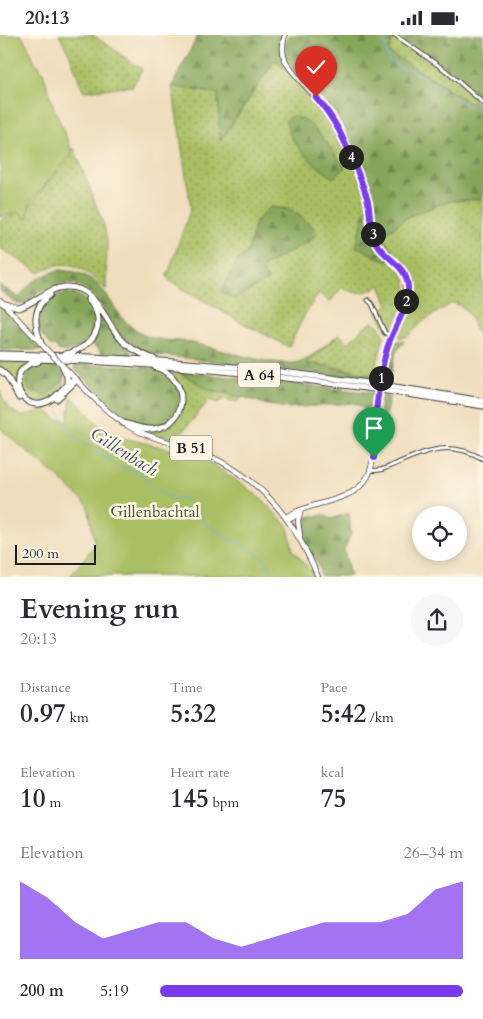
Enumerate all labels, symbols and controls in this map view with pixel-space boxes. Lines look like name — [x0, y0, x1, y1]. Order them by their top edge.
text: 20:13 — [25, 5, 69, 31]
pin — [295, 46, 337, 97]
icon: check — [302, 53, 330, 81]
pin: 4 — [338, 145, 364, 169]
text: 4 — [348, 148, 355, 167]
pin: 3 — [360, 221, 386, 247]
text: 3 — [370, 225, 377, 244]
pin: 2 — [394, 289, 418, 313]
text: 2 — [403, 292, 410, 311]
road number: A 64 — [238, 363, 280, 387]
pin: 1 — [368, 365, 394, 391]
text: 1 — [378, 369, 385, 388]
pin — [353, 407, 395, 458]
icon: arrive — [360, 414, 388, 442]
water label: Gillenbach — [85, 421, 163, 483]
road number: B 51 — [170, 435, 212, 461]
park label: Gillenbachtal — [110, 501, 200, 523]
map controls — [412, 506, 467, 561]
button: locate — [412, 506, 467, 561]
scale bar — [15, 542, 96, 565]
text: 200 m — [22, 544, 59, 563]
text: Evening run — [20, 590, 179, 628]
button: share — [411, 594, 463, 646]
text: 20:13 — [20, 628, 57, 650]
text: Distance — [20, 678, 71, 697]
text: Time — [170, 678, 203, 697]
text: Pace — [321, 678, 348, 697]
text: 0.97 — [20, 697, 66, 731]
text: 5:32 — [170, 697, 216, 731]
text: 5:42 — [321, 697, 366, 731]
text: km — [66, 708, 89, 727]
text: /km — [366, 708, 394, 727]
text: Elevation — [20, 763, 76, 782]
text: Heart rate — [170, 763, 230, 782]
text: kcal — [321, 763, 344, 782]
text: 10 — [20, 782, 46, 816]
text: 145 — [170, 782, 209, 816]
text: 75 — [321, 782, 346, 816]
text: m — [46, 793, 61, 812]
text: bpm — [209, 793, 239, 812]
text: Elevation — [20, 842, 84, 864]
text: 26–34 m — [404, 842, 463, 864]
text: 200 m — [20, 980, 64, 1002]
text: 5:19 — [100, 980, 129, 1002]

